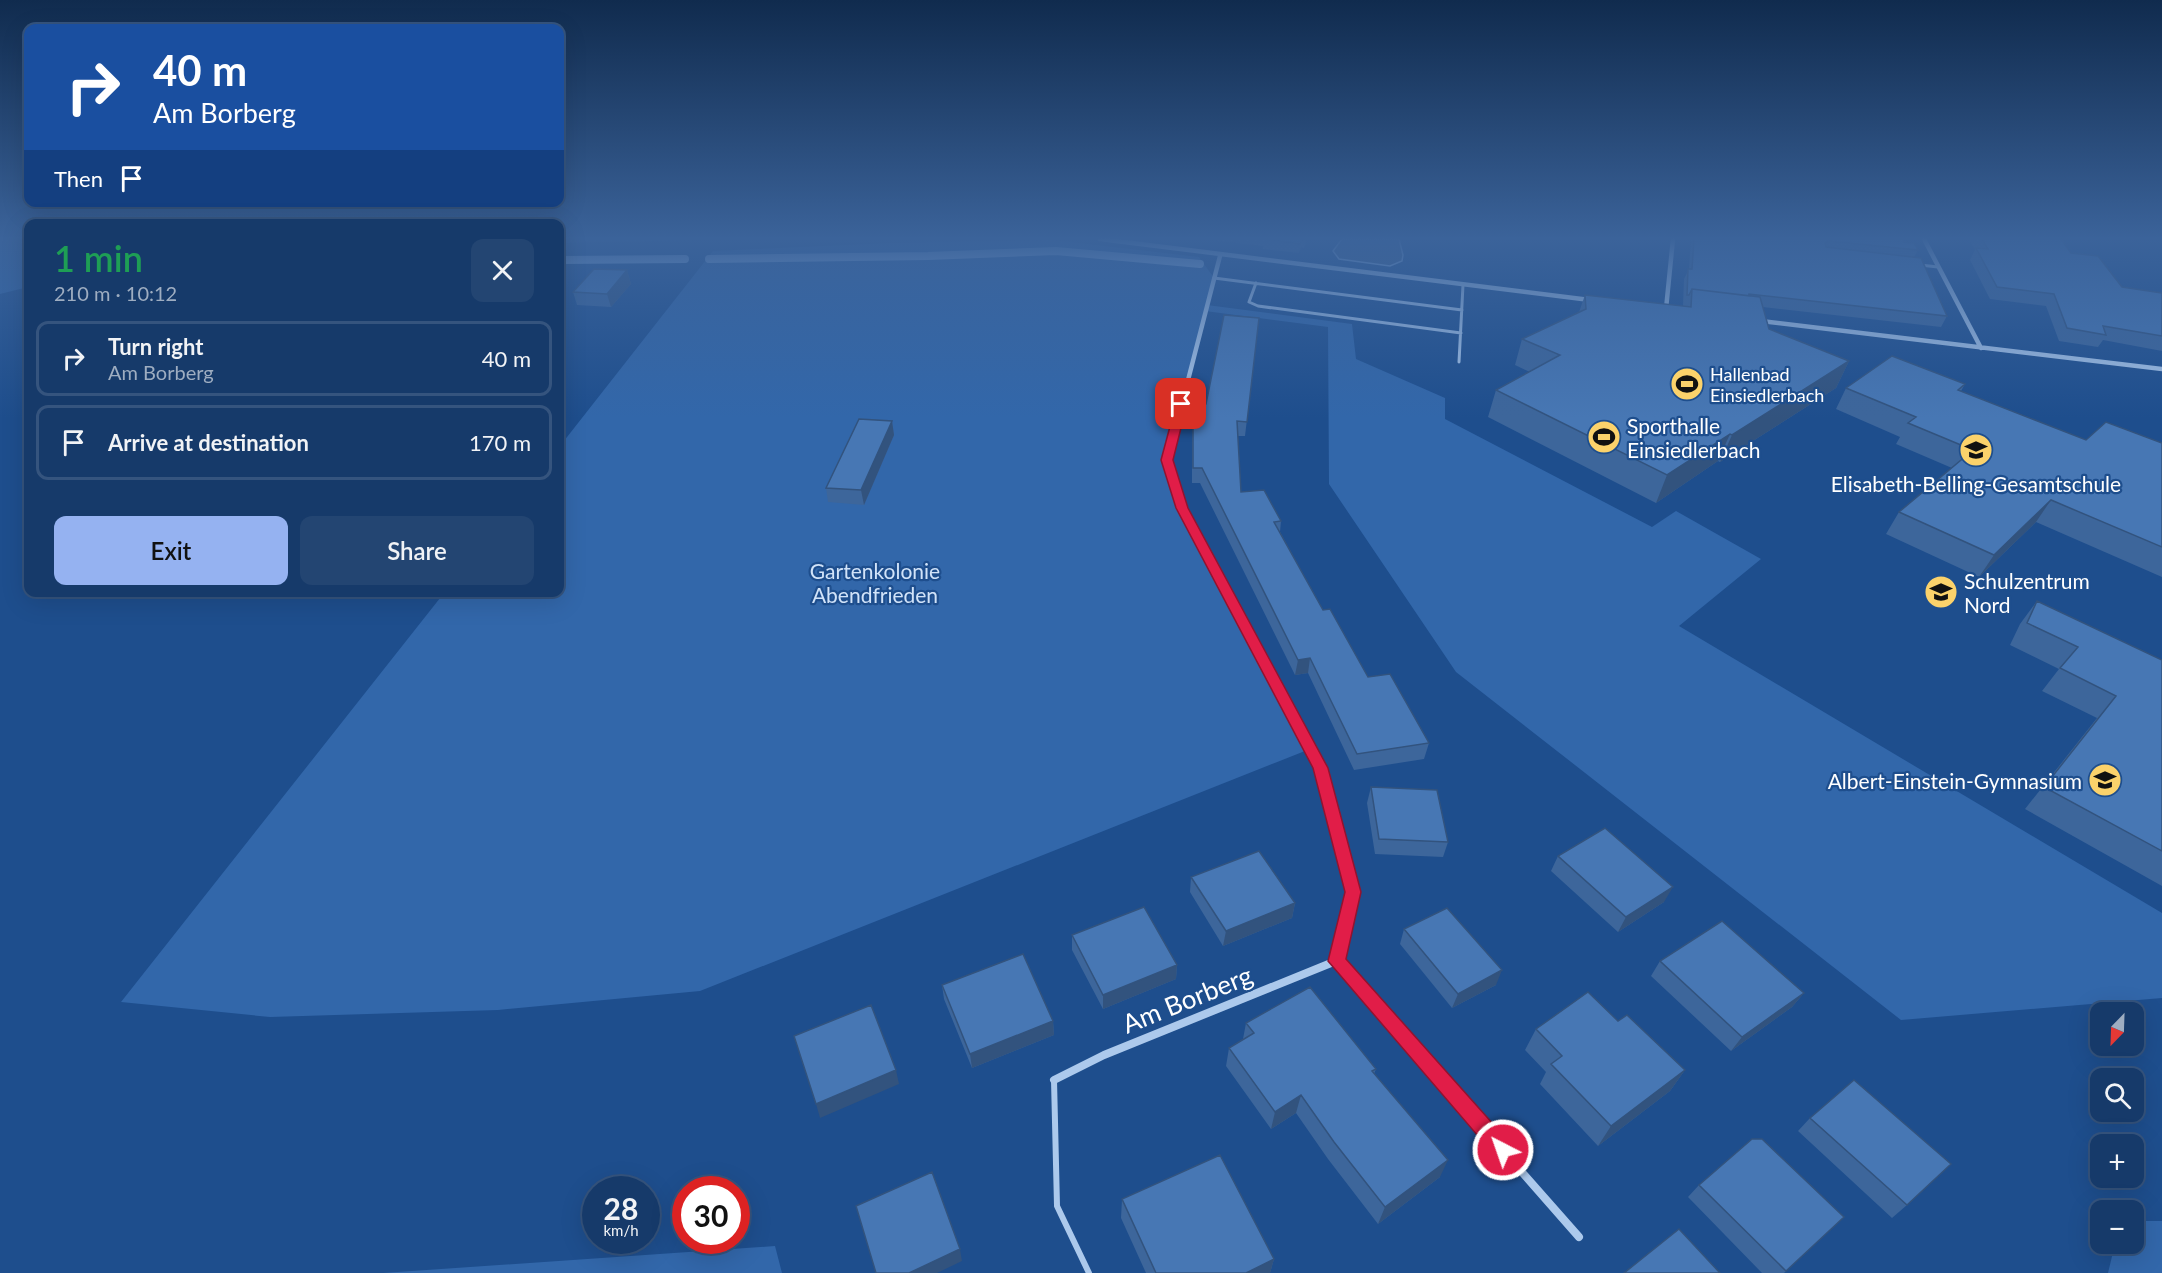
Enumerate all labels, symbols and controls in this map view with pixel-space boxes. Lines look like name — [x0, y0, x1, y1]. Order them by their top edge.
text: 40 m — [153, 45, 247, 95]
icon: right — [54, 48, 132, 126]
text: Am Borberg — [153, 96, 296, 129]
icon: arrive — [115, 162, 148, 195]
text: Then — [54, 165, 103, 192]
text: 1 min — [54, 236, 143, 280]
button: close — [471, 239, 534, 302]
text: 210 m · 10:12 — [54, 281, 177, 305]
text: Turn right — [108, 333, 203, 360]
icon: right — [57, 342, 90, 375]
text: 40 m — [482, 345, 531, 372]
text: Am Borberg — [108, 360, 214, 384]
place label: Hallenbad Einsiedlerbach — [1710, 363, 1824, 406]
sports icon: Hallenbad Einsiedlerbach — [1669, 366, 1705, 402]
pin — [1155, 378, 1206, 429]
icon: arrive — [1164, 387, 1197, 420]
place label: Sporthalle Einsiedlerbach — [1627, 413, 1760, 462]
sports icon: Sporthalle Einsiedlerbach — [1586, 419, 1622, 455]
icon: arrive — [57, 426, 90, 459]
text: Arrive at destination — [108, 429, 309, 456]
text: 170 m — [469, 429, 531, 456]
school or university icon: Elisabeth-Belling-Gesamtschule — [1958, 432, 1994, 468]
place label: Elisabeth-Belling-Gesamtschule — [1831, 471, 2121, 496]
button: Exit — [54, 516, 288, 585]
button: Share — [300, 516, 534, 585]
park label: Gartenkolonie Abendfrieden — [810, 558, 940, 607]
place label: Schulzentrum Nord — [1964, 568, 2090, 617]
school or university icon: Schulzentrum Nord — [1923, 574, 1959, 610]
school or university icon: Albert-Einstein-Gymnasium — [2087, 762, 2123, 798]
place label: Albert-Einstein-Gymnasium — [1828, 768, 2082, 793]
street label: Am Borberg — [1117, 958, 1257, 1040]
north arrow — [2090, 1002, 2144, 1056]
map controls — [2090, 1002, 2144, 1254]
button: search — [2090, 1068, 2144, 1122]
position arrow — [1471, 1118, 1535, 1182]
button: + — [2090, 1134, 2144, 1188]
speed limit sign: 30 — [672, 1176, 750, 1254]
text: 28 — [604, 1190, 638, 1226]
button: − — [2090, 1200, 2144, 1254]
text: km/h — [603, 1221, 639, 1239]

